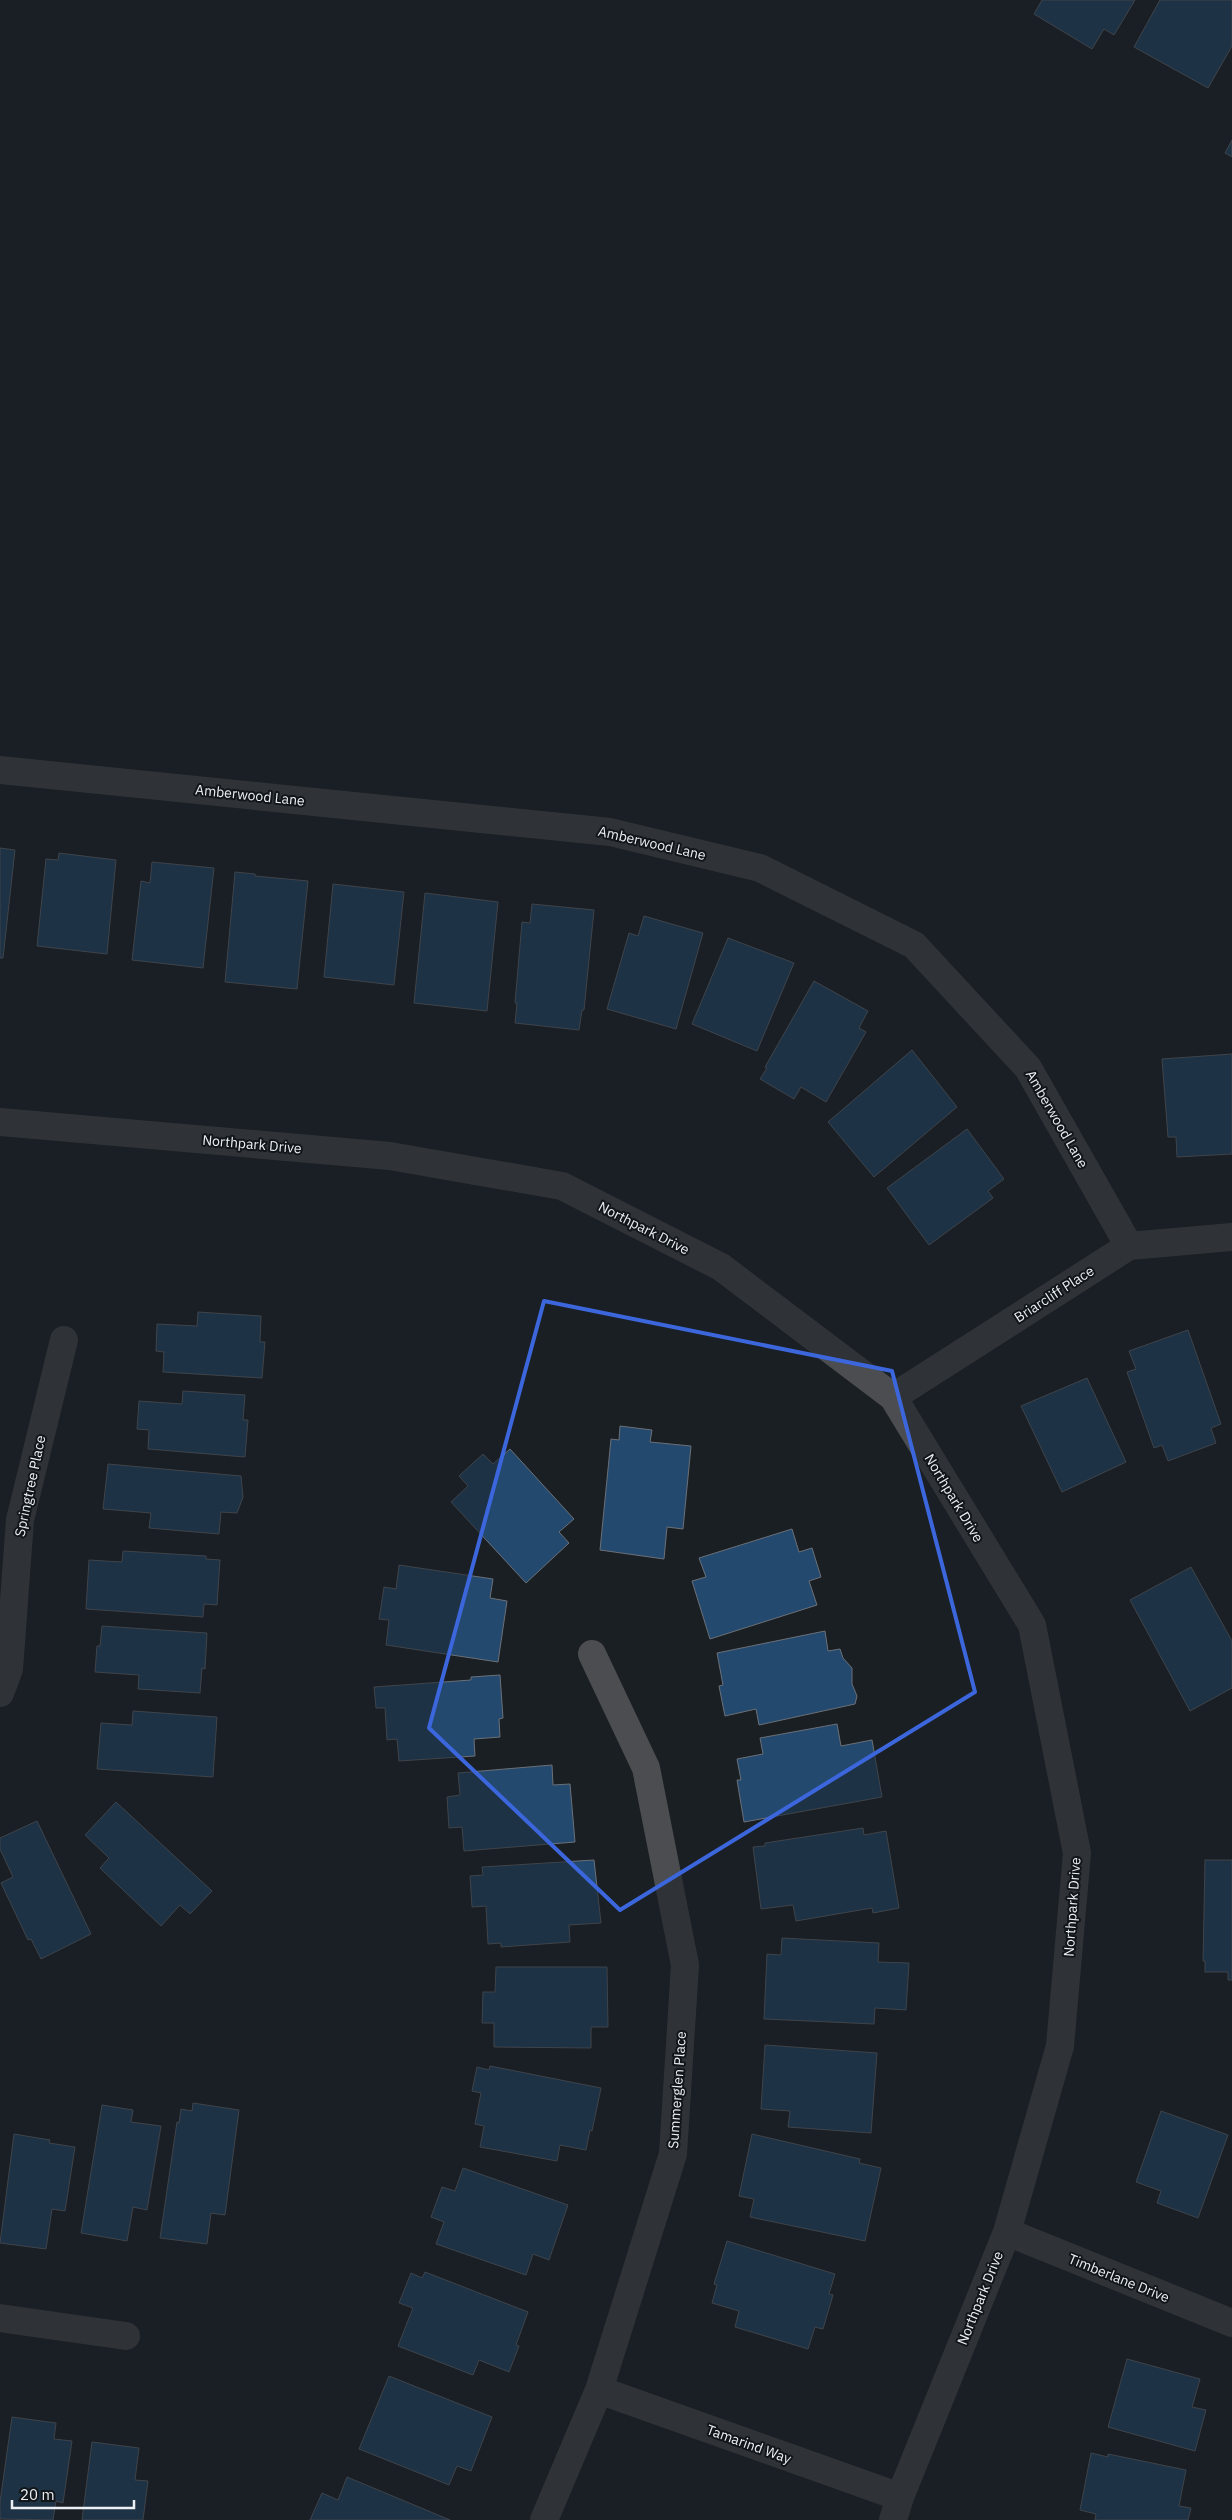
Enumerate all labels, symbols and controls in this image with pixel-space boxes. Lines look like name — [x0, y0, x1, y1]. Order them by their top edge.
street label: Amberwood Lane — [194, 780, 306, 810]
street label: Amberwood Lane — [596, 822, 708, 864]
street label: Amberwood Lane — [1022, 1067, 1092, 1171]
street label: Northpark Drive — [202, 1131, 303, 1157]
street label: Northpark Drive — [595, 1197, 693, 1259]
street label: Briarcliff Place — [1011, 1261, 1098, 1326]
street label: Springtree Place — [10, 1433, 50, 1538]
street label: Northpark Drive — [921, 1451, 988, 1546]
street label: Northpark Drive — [1060, 1856, 1084, 1957]
street label: Summerglen Place — [664, 2030, 690, 2149]
street label: Northpark Drive — [953, 2248, 1007, 2348]
street label: Timberlane Drive — [1066, 2250, 1172, 2307]
street label: Tamarind Way — [704, 2420, 794, 2468]
scale bar — [12, 2478, 135, 2510]
text: 20 m — [20, 2485, 55, 2504]

